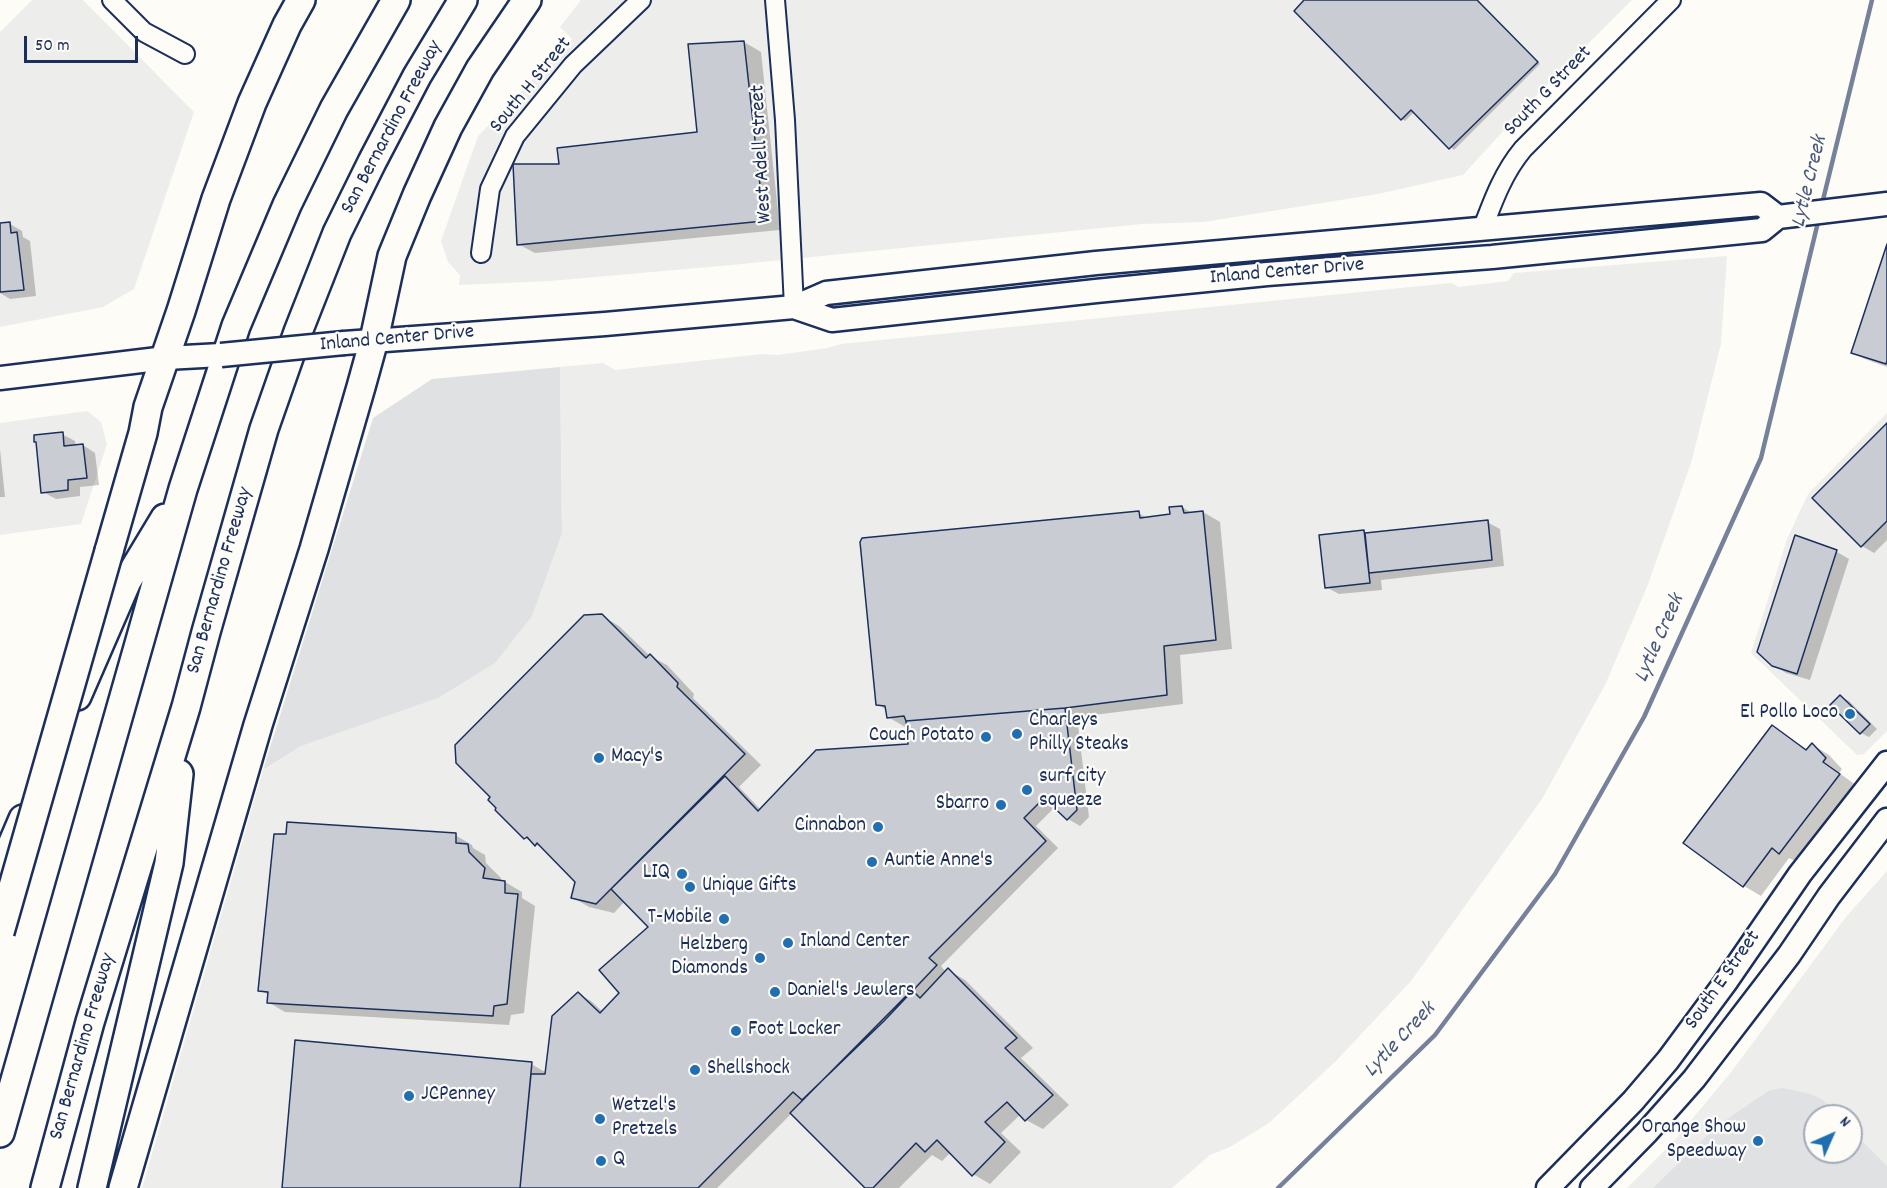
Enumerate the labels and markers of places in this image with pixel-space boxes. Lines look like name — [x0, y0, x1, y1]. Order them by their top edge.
place label: El Pollo Loco — [1740, 701, 1838, 727]
marker: El Pollo Loco — [1843, 707, 1857, 721]
place label: Charleys Philly Steaks — [1029, 709, 1129, 759]
place label: Couch Potato — [869, 724, 974, 750]
marker: Charleys Philly Steaks — [1010, 727, 1024, 741]
marker: Couch Potato — [979, 730, 993, 744]
place label: Macy's — [611, 745, 663, 771]
marker: Macy's — [592, 751, 606, 765]
place label: surf city squeeze — [1039, 765, 1105, 815]
marker: surf city squeeze — [1020, 783, 1034, 797]
place label: Sbarro — [936, 792, 989, 818]
marker: Sbarro — [994, 798, 1008, 812]
place label: Cinnabon — [794, 814, 866, 840]
marker: Cinnabon — [871, 820, 885, 834]
place label: Auntie Anne's — [884, 849, 993, 875]
marker: Auntie Anne's — [865, 855, 879, 869]
place label: LIQ — [643, 861, 670, 887]
marker: LIQ — [675, 867, 689, 881]
place label: Unique Gifts — [702, 874, 797, 900]
marker: Unique Gifts — [683, 880, 697, 894]
place label: T-Mobile — [648, 906, 712, 932]
marker: T-Mobile — [717, 912, 731, 926]
place label: Inland Center — [800, 930, 910, 956]
place label: Helzberg Diamonds — [671, 933, 748, 983]
marker: Inland Center — [781, 936, 795, 950]
marker: Helzberg Diamonds — [753, 951, 767, 965]
place label: Daniel's Jewlers — [787, 979, 915, 1005]
marker: Daniel's Jewlers — [768, 985, 782, 999]
place label: Foot Locker — [748, 1018, 841, 1044]
marker: Foot Locker — [729, 1024, 743, 1038]
place label: Shellshock — [707, 1057, 790, 1083]
marker: Shellshock — [688, 1063, 702, 1077]
place label: JCPenney — [421, 1083, 495, 1109]
marker: JCPenney — [402, 1089, 416, 1103]
place label: Wetzel's Pretzels — [612, 1094, 677, 1144]
marker: Wetzel's Pretzels — [593, 1112, 607, 1126]
place label: Orange Show Speedway — [1642, 1116, 1746, 1166]
marker: Orange Show Speedway — [1751, 1134, 1765, 1148]
place label: Q — [613, 1148, 625, 1174]
marker: Q — [594, 1154, 608, 1168]

